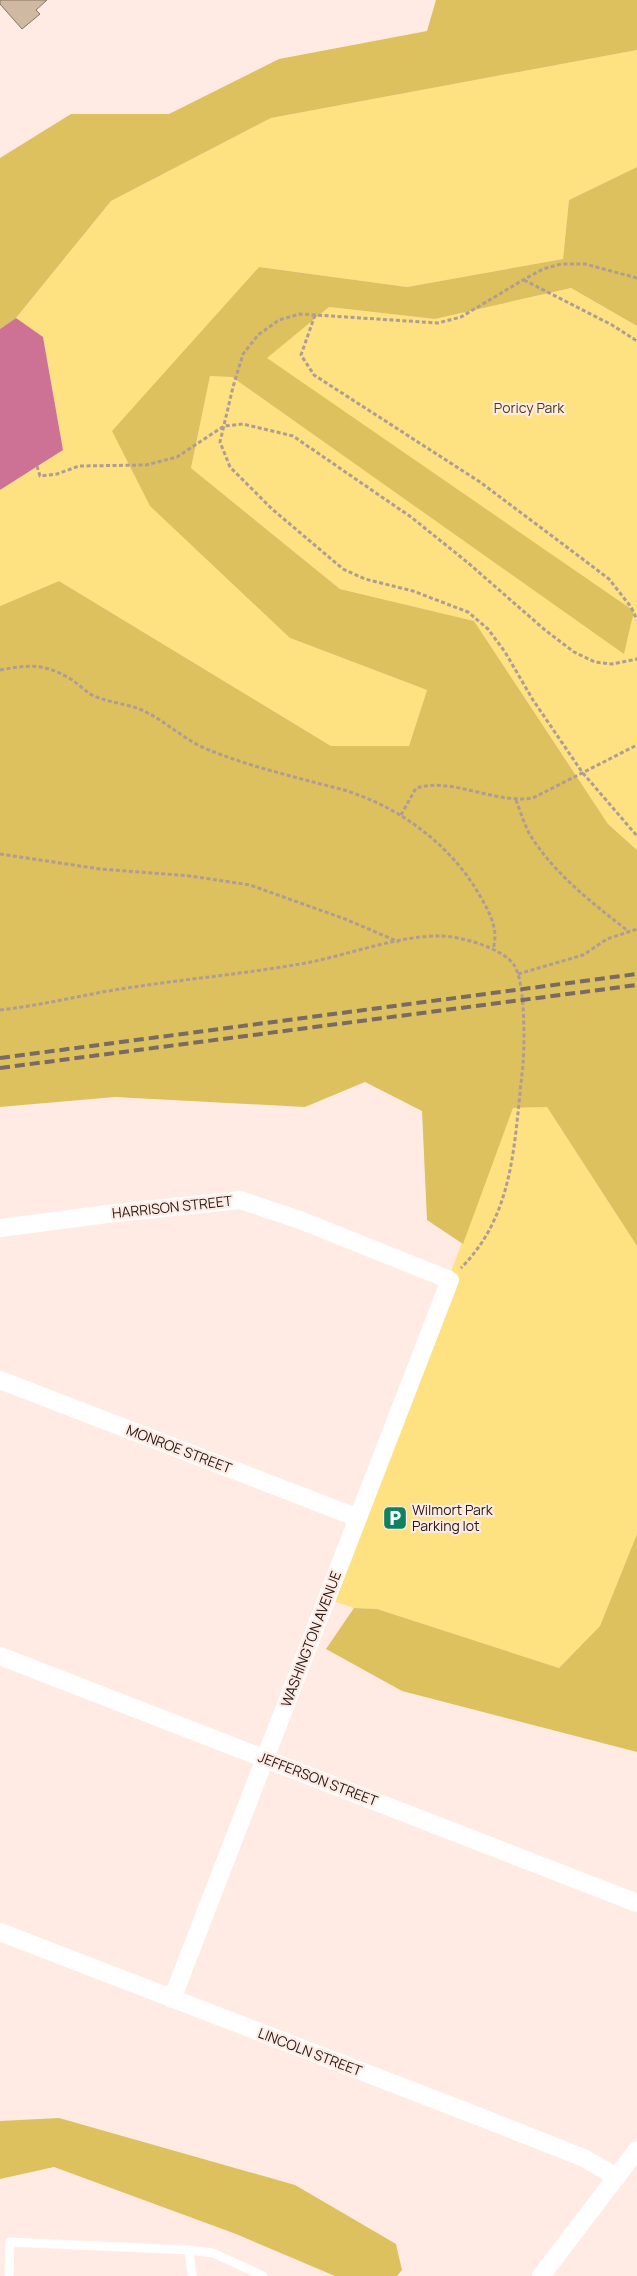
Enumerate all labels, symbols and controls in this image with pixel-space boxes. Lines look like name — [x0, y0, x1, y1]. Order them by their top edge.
park label: Poricy Park — [494, 398, 565, 417]
street label: HARRISON STREET — [111, 1191, 234, 1222]
street label: MONROE STREET — [124, 1420, 235, 1478]
place label: Wilmort Park Parking lot — [412, 1500, 494, 1535]
parking icon: Wilmort Park Parking lot — [382, 1505, 408, 1531]
street label: WASHINGTON AVENUE — [276, 1568, 345, 1709]
street label: JEFFERSON STREET — [256, 1747, 381, 1810]
street label: LINCOLN STREET — [256, 2023, 365, 2080]

